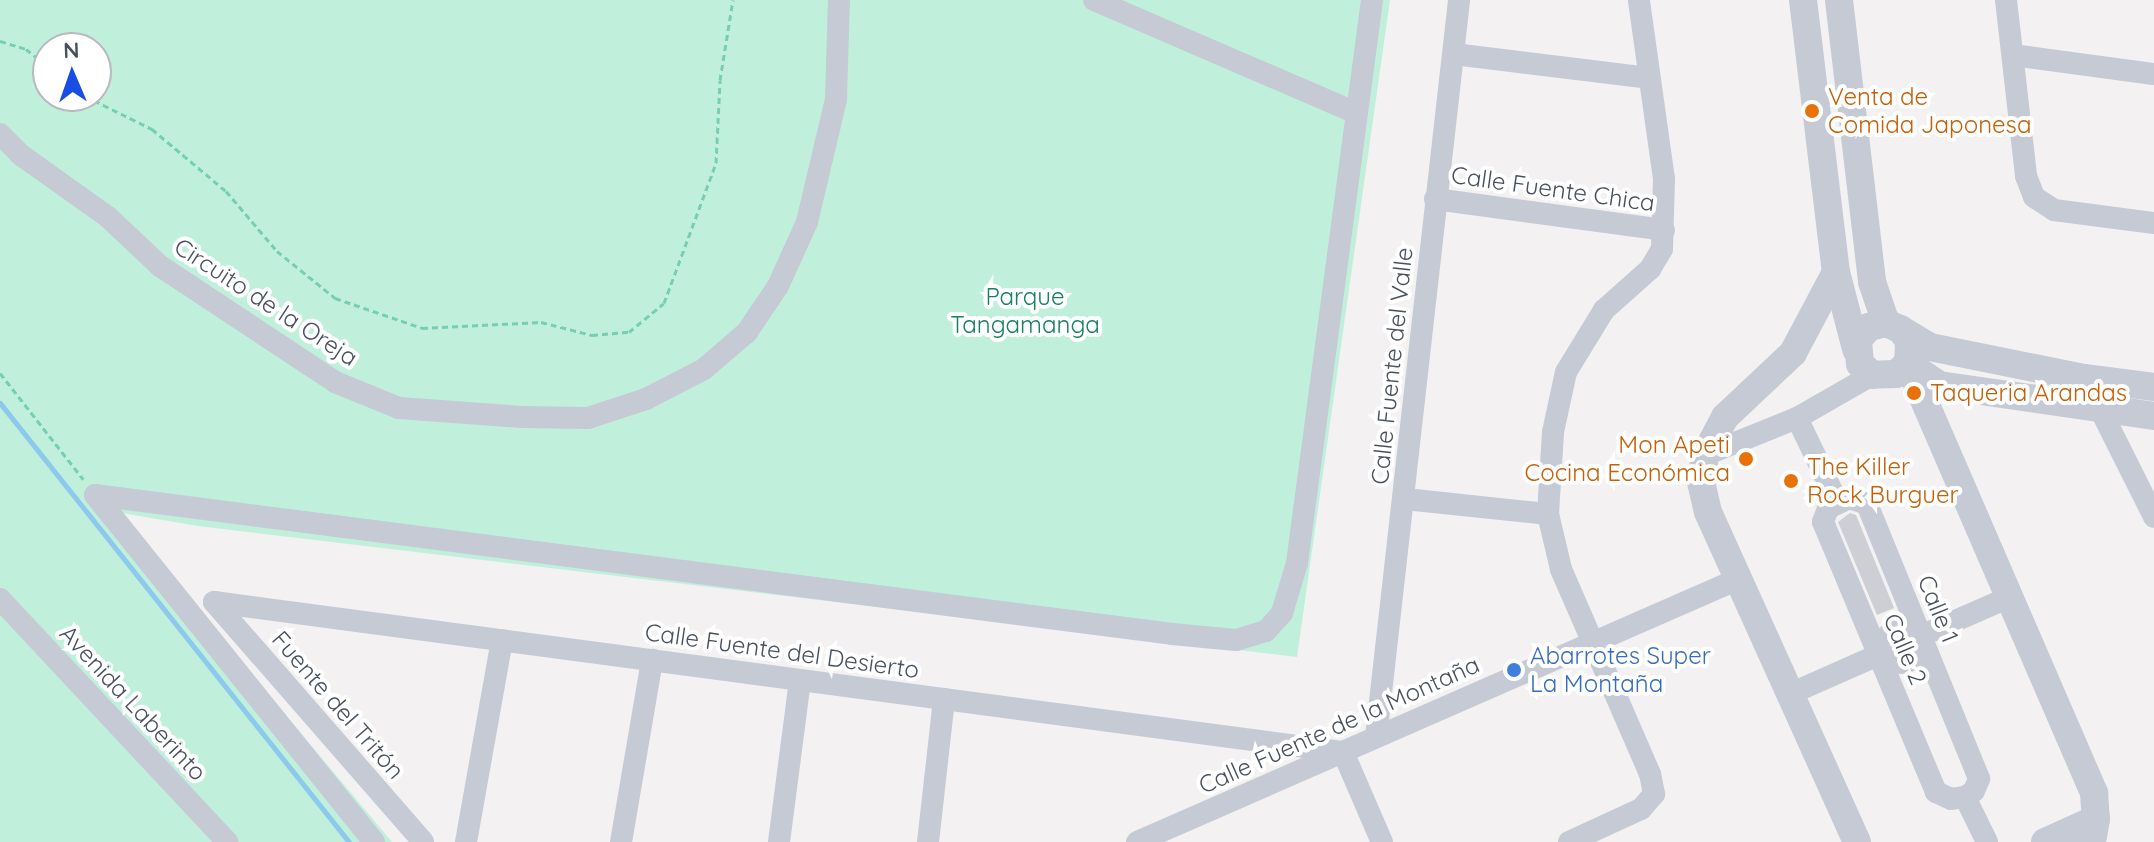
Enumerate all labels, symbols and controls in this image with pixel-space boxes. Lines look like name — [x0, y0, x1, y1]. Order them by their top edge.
north arrow — [32, 32, 112, 112]
text: N — [63, 36, 80, 64]
place label: Venta de Comida Japonesa — [1828, 83, 2032, 139]
marker: Venta de Comida Japonesa — [1803, 102, 1821, 120]
street label: Calle Fuente Chica — [1450, 160, 1656, 218]
street label: Circuito de la Oreja — [169, 232, 363, 372]
street label: Calle Fuente del Valle — [1365, 246, 1419, 486]
park label: Parque Tangamanga — [950, 283, 1100, 339]
place label: Taqueria Arandas — [1930, 379, 2127, 407]
marker: Taqueria Arandas — [1905, 384, 1923, 402]
place label: Mon Apeti Cocina Económica — [1524, 431, 1730, 487]
marker: Mon Apeti Cocina Económica — [1737, 450, 1755, 468]
place label: The Killer Rock Burguer — [1807, 453, 1959, 509]
marker: The Killer Rock Burguer — [1782, 472, 1800, 490]
street label: Calle 1 — [1912, 571, 1964, 647]
street label: Calle 2 — [1877, 609, 1933, 689]
street label: Calle Fuente del Desierto — [643, 618, 921, 684]
street label: Avenida Laberinto — [54, 619, 212, 787]
street label: Fuente del Tritón — [266, 625, 410, 785]
place label: Abarrotes Super La Montaña — [1530, 642, 1711, 698]
street label: Calle Fuente de la Montaña — [1194, 650, 1484, 800]
marker: Abarrotes Super La Montaña — [1505, 661, 1523, 679]

